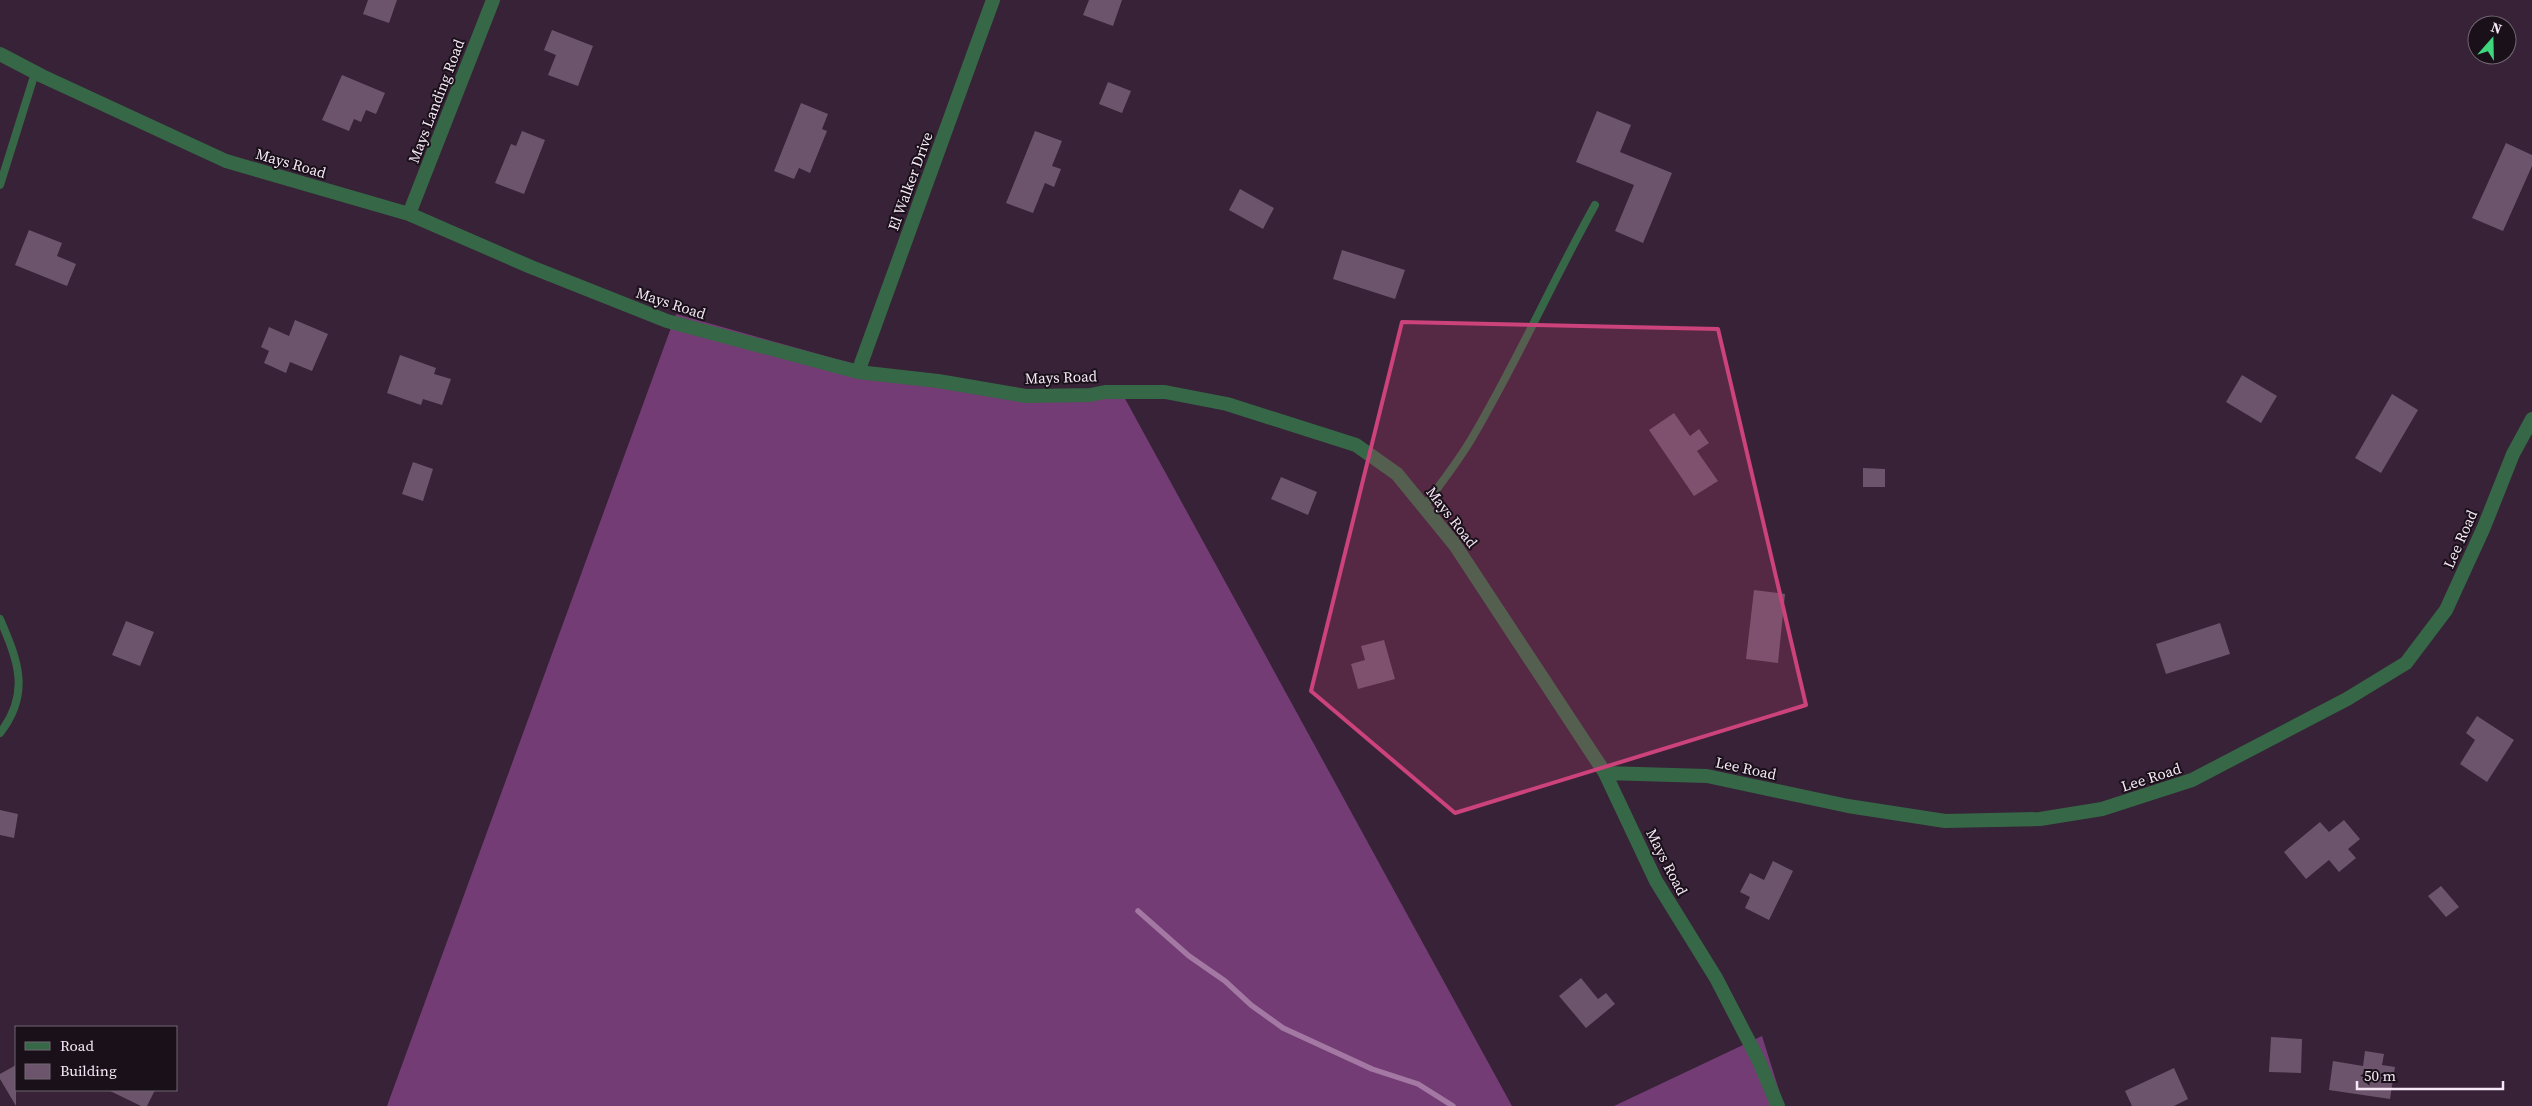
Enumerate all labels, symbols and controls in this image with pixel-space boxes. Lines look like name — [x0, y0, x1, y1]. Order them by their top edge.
north arrow — [2467, 15, 2517, 65]
text: N — [2488, 17, 2505, 39]
street label: Mays Landing Road — [403, 36, 469, 166]
street label: El Walker Drive — [882, 128, 938, 233]
street label: Mays Road — [253, 143, 329, 183]
street label: Mays Road — [633, 282, 709, 324]
street label: Mays Road — [1025, 365, 1098, 389]
street label: Mays Road — [1421, 482, 1483, 552]
street label: Lee Road — [2438, 506, 2482, 571]
street label: Lee Road — [1714, 751, 1779, 785]
street label: Lee Road — [2118, 757, 2184, 797]
street label: Mays Road — [1641, 825, 1693, 899]
legend — [15, 1026, 178, 1091]
text: Road — [60, 1035, 94, 1056]
scale bar — [2357, 1058, 2503, 1090]
text: Building — [60, 1060, 117, 1081]
text: 50 m — [2364, 1065, 2396, 1086]

